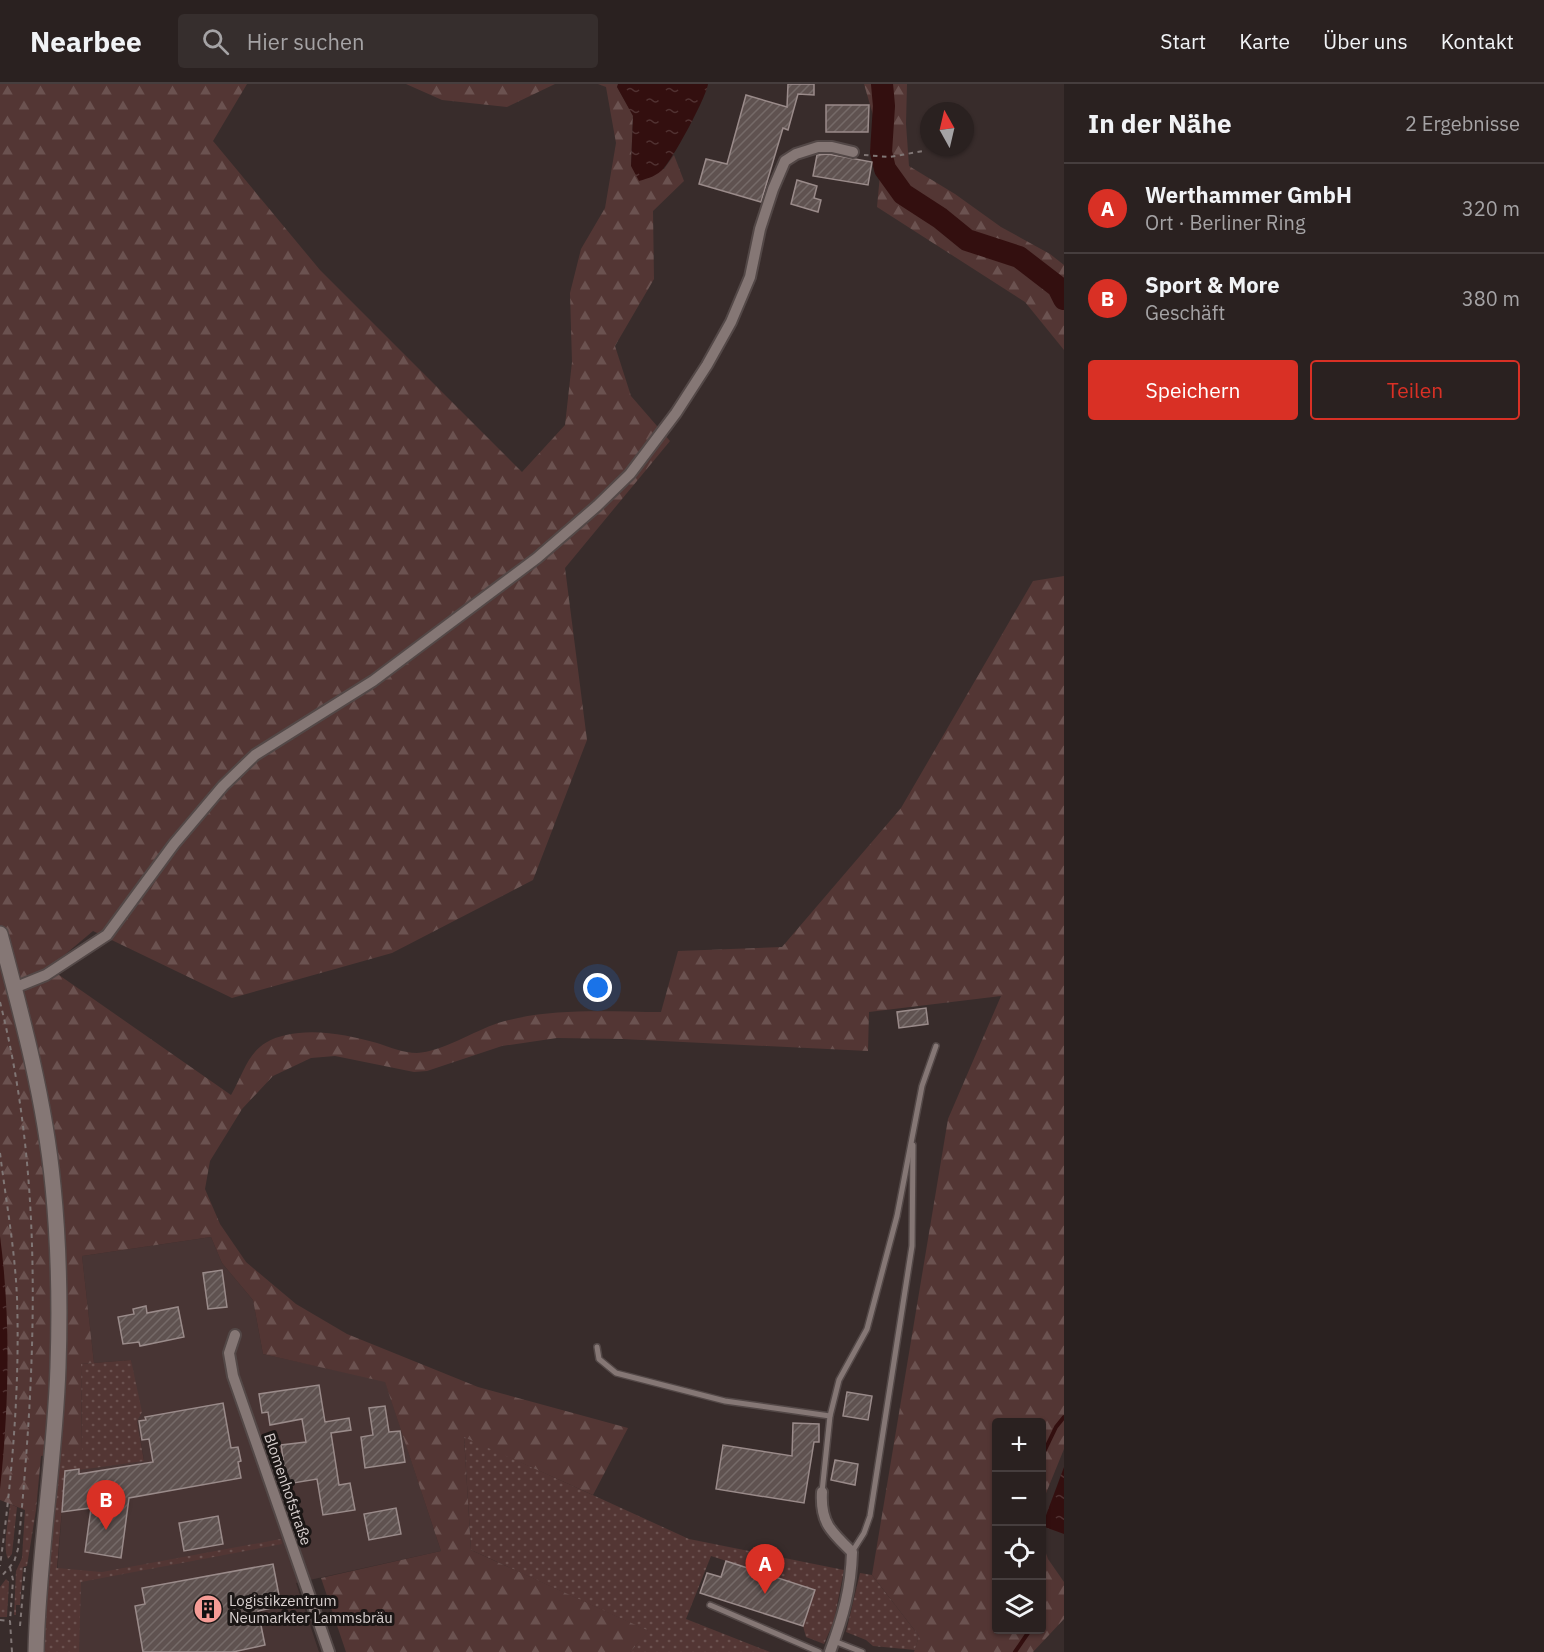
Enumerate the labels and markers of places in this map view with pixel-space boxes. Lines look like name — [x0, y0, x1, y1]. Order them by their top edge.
pin: B — [86, 1480, 126, 1530]
pin: A — [746, 1544, 784, 1594]
place label: Logistikzentrum Neumarkter Lammsbräu — [229, 1591, 393, 1627]
building icon: Logistikzentrum Neumarkter Lammsbräu — [192, 1593, 224, 1625]

